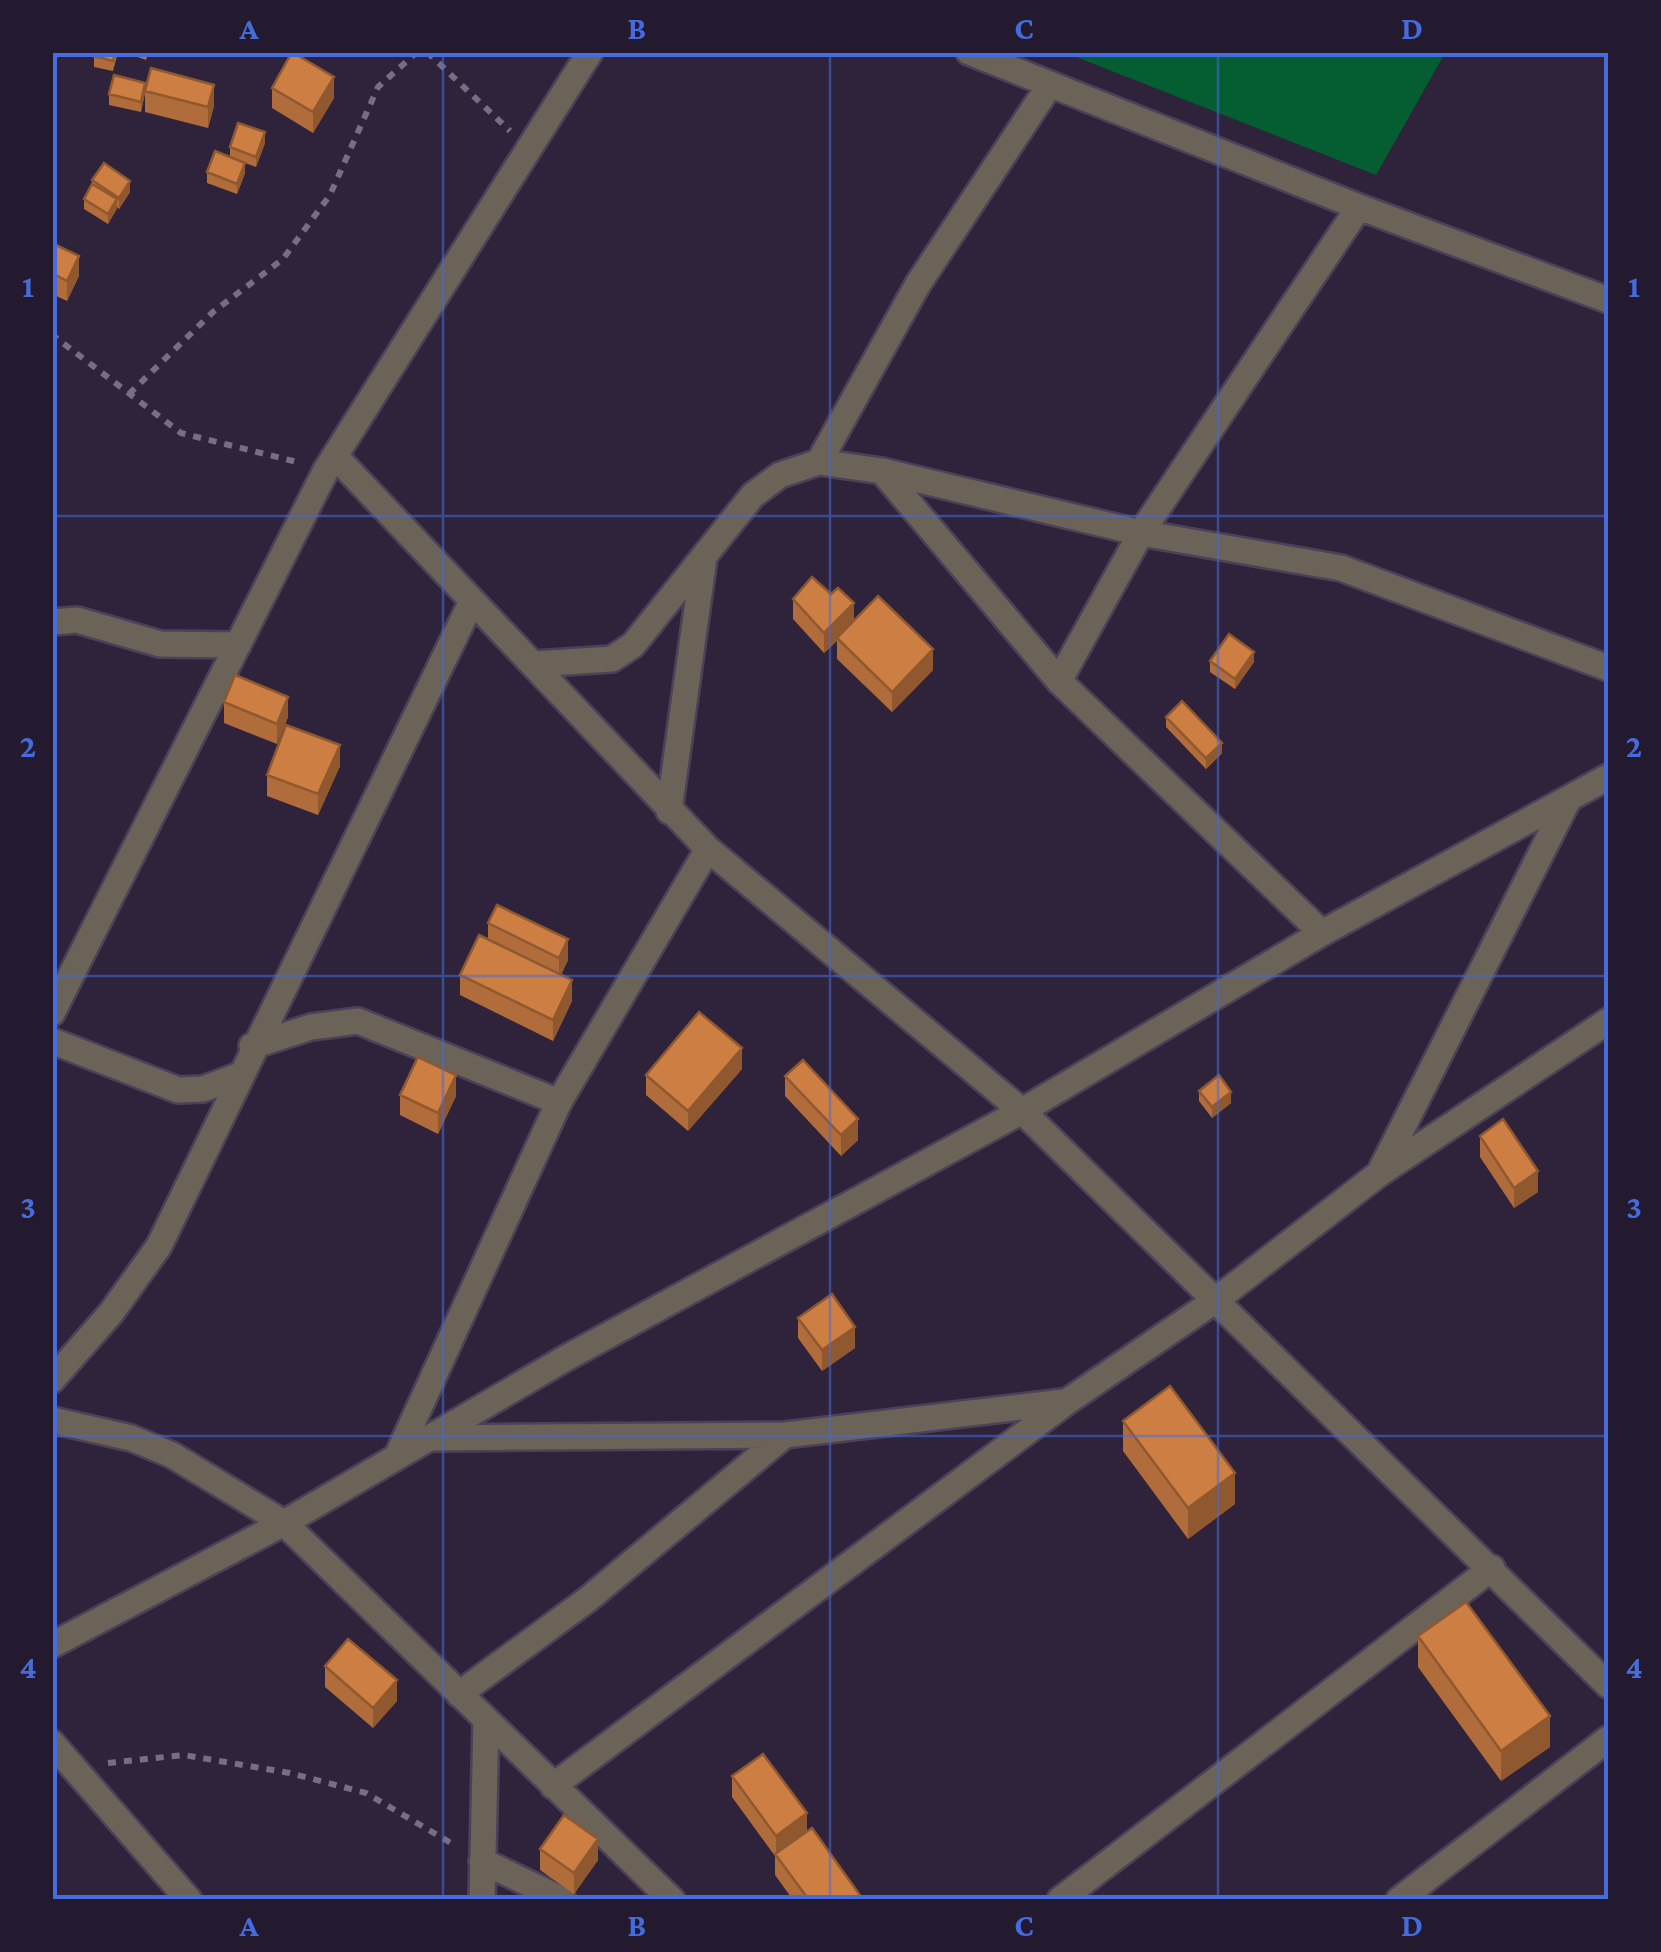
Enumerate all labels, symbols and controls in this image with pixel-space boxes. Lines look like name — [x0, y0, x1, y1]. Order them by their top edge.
text: A — [238, 10, 259, 46]
text: B — [628, 10, 646, 46]
text: C — [1014, 10, 1034, 46]
text: D — [1401, 10, 1423, 46]
text: 1 — [22, 268, 34, 304]
text: 1 — [1628, 268, 1640, 304]
text: 2 — [20, 728, 36, 764]
text: 2 — [1626, 728, 1642, 764]
text: 3 — [20, 1189, 36, 1225]
text: 3 — [1626, 1189, 1642, 1225]
text: 4 — [19, 1649, 37, 1685]
text: 4 — [1625, 1649, 1643, 1685]
text: A — [238, 1907, 259, 1943]
text: B — [628, 1907, 646, 1943]
text: C — [1014, 1907, 1034, 1943]
text: D — [1401, 1907, 1423, 1943]

